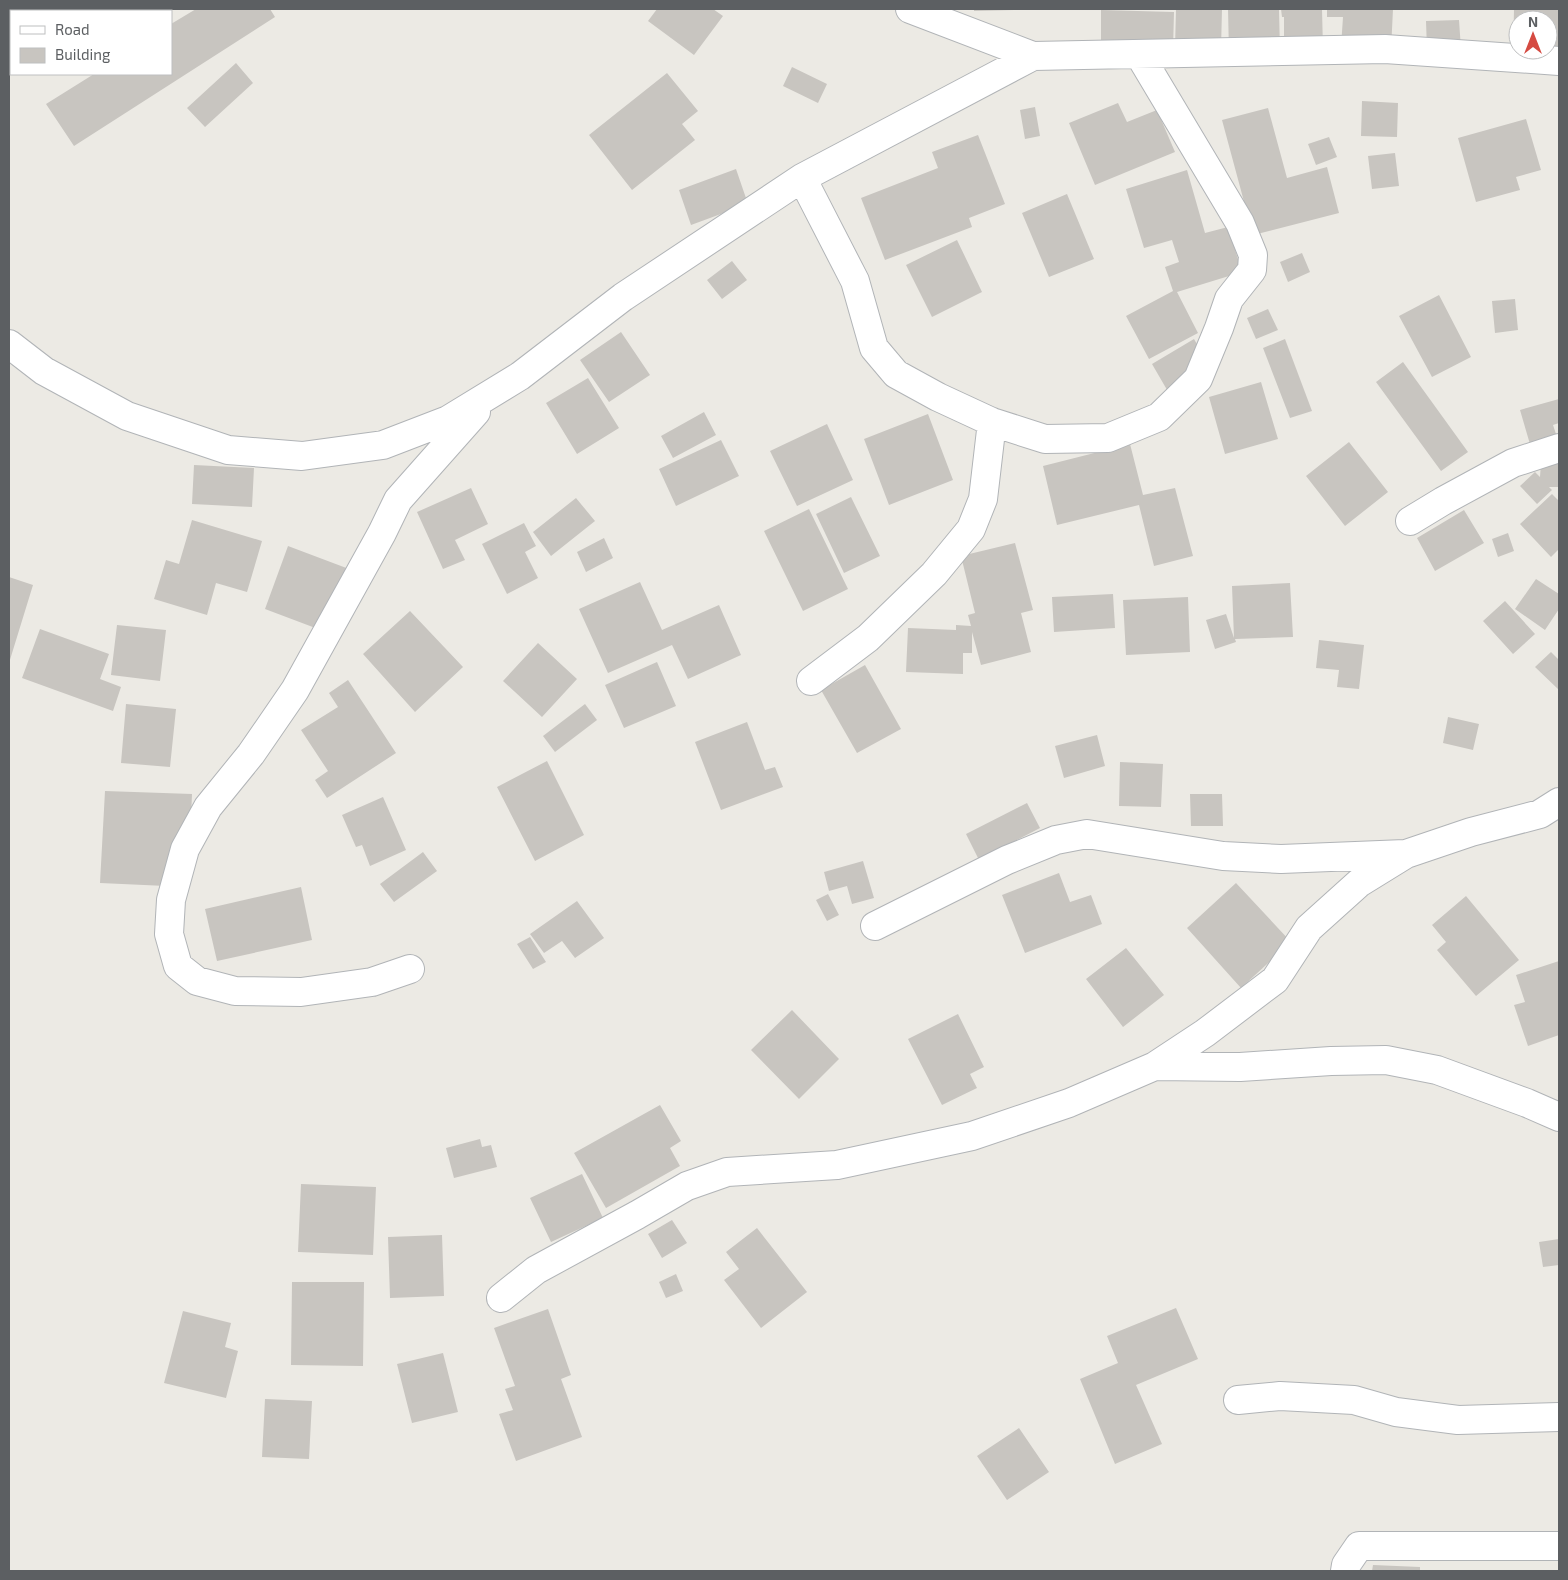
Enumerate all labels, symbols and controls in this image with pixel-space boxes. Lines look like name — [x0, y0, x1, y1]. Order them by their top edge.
legend — [10, 10, 172, 75]
north arrow — [1508, 10, 1558, 60]
text: N — [1528, 13, 1538, 30]
text: Road — [55, 20, 90, 38]
text: Building — [55, 45, 111, 63]

